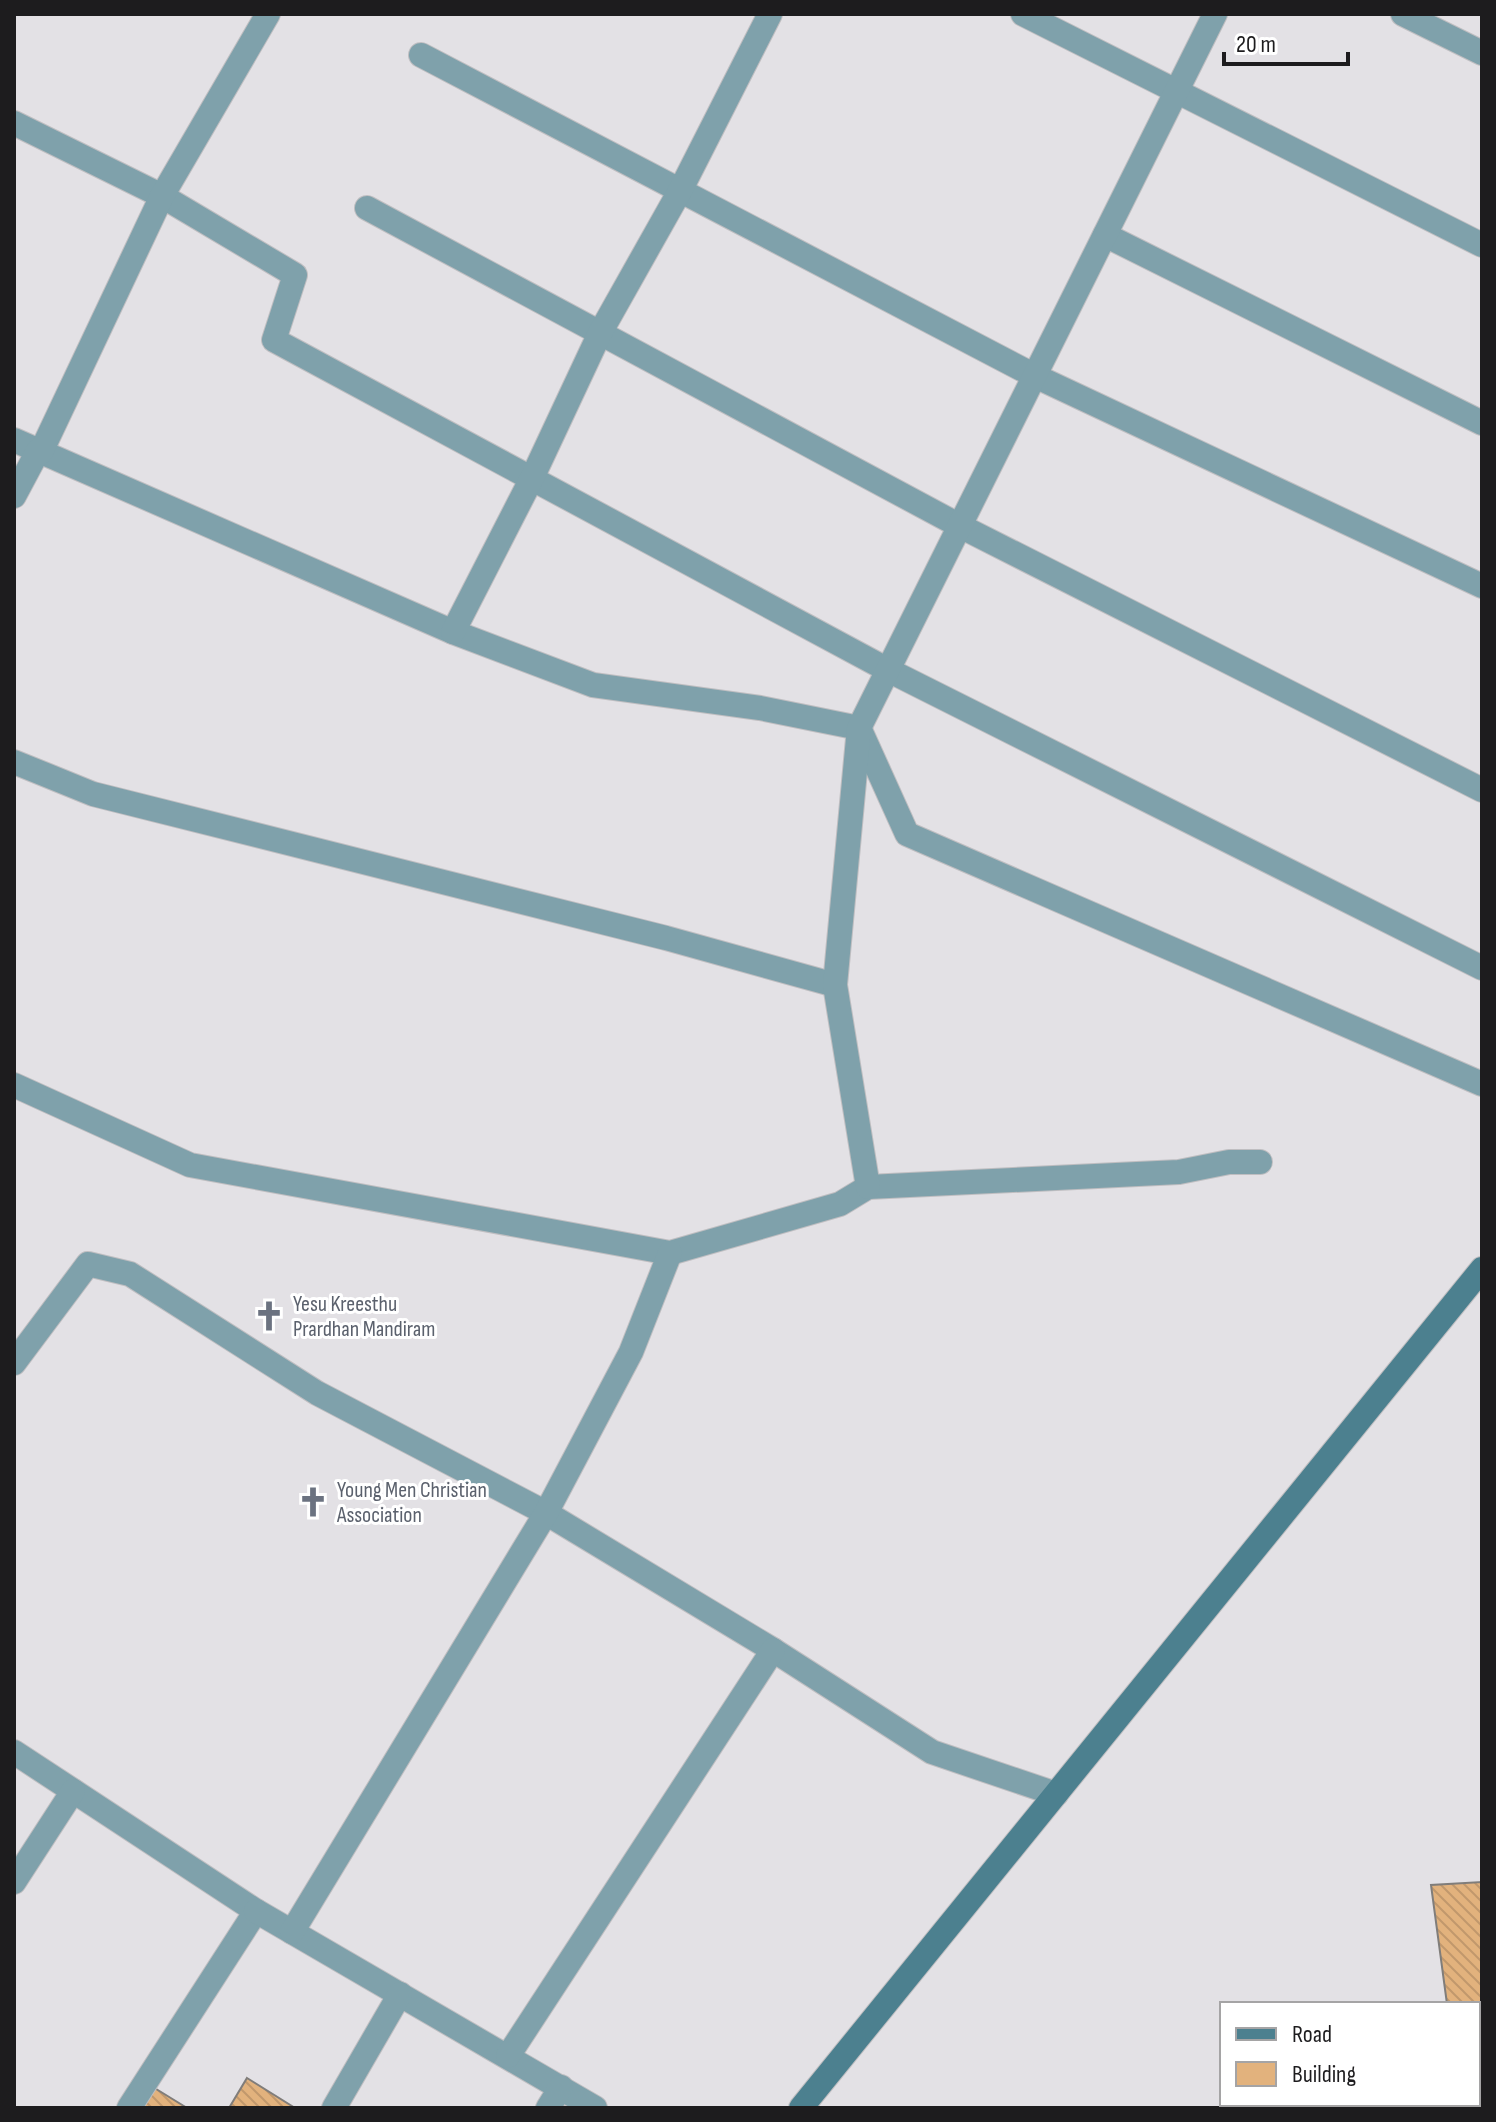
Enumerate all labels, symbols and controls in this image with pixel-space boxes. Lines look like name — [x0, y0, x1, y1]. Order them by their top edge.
scale bar — [1224, 16, 1348, 66]
text: 20 m — [1236, 30, 1276, 59]
place label: Yesu Kreesthu Prardhan Mandiram — [293, 1291, 435, 1343]
church icon: Yesu Kreesthu Prardhan Mandiram — [252, 1299, 286, 1333]
place label: Young Men Christian Association — [336, 1477, 487, 1529]
church icon: Young Men Christian Association — [296, 1485, 330, 1519]
legend — [1220, 2002, 1480, 2106]
text: Road — [1292, 2020, 1332, 2049]
text: Building — [1292, 2060, 1356, 2089]

